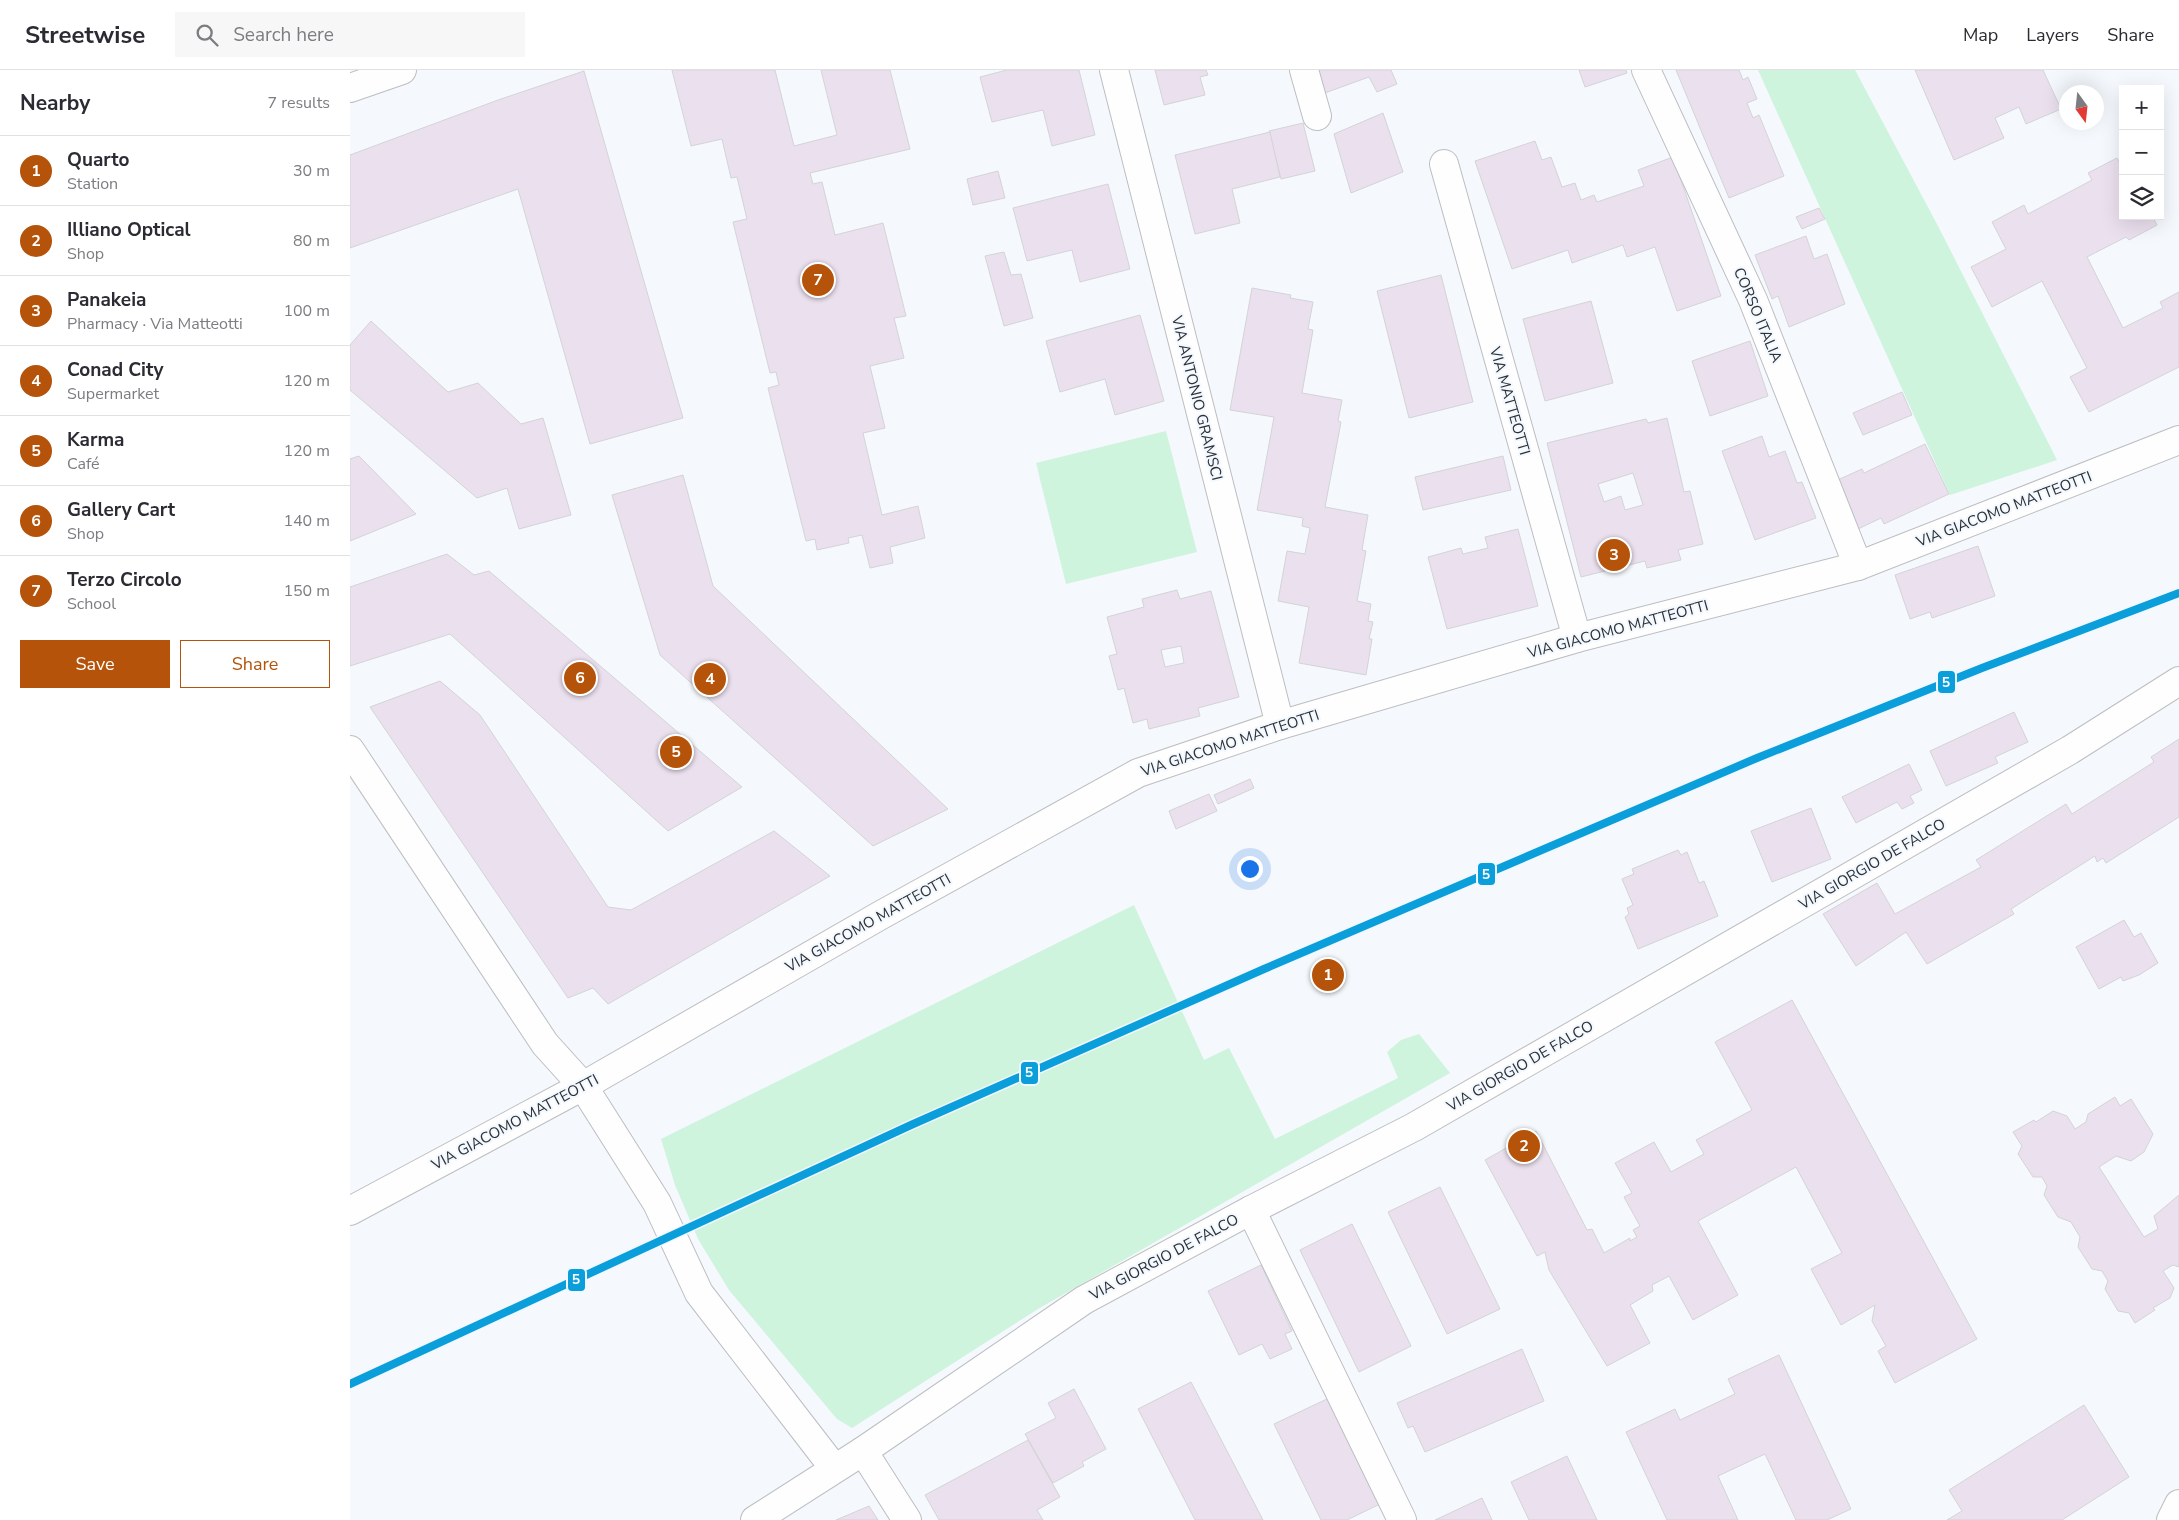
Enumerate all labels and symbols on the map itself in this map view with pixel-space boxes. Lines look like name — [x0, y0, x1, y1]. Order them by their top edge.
north arrow — [2059, 85, 2104, 130]
pin: 7 — [802, 261, 834, 299]
street label: CORSO ITALIA — [1729, 264, 1787, 366]
street label: VIA ANTONIO GRAMSCI — [1167, 313, 1227, 482]
street label: VIA MATTEOTTI — [1485, 344, 1535, 457]
street label: VIA GIACOMO MATTEOTTI — [1912, 466, 2095, 552]
pin: 3 — [1598, 536, 1630, 574]
street label: VIA GIACOMO MATTEOTTI — [1524, 595, 1711, 663]
pin: 6 — [564, 659, 596, 697]
pin: 4 — [694, 660, 726, 698]
line badge: 5 — [1937, 670, 1956, 694]
text: 5 — [1942, 673, 1950, 692]
street label: VIA GIACOMO MATTEOTTI — [1137, 705, 1322, 782]
pin: 5 — [660, 733, 692, 771]
street label: VIA GIORGIO DE FALCO — [1794, 814, 1949, 915]
your location — [1237, 856, 1263, 882]
line badge: 5 — [1477, 862, 1496, 886]
text: 5 — [1482, 865, 1490, 884]
street label: VIA GIACOMO MATTEOTTI — [781, 869, 954, 977]
pin: 1 — [1312, 956, 1344, 994]
street label: VIA GIORGIO DE FALCO — [1442, 1016, 1597, 1117]
line badge: 5 — [1020, 1061, 1039, 1085]
text: 5 — [1025, 1063, 1033, 1082]
street label: VIA GIACOMO MATTEOTTI — [427, 1069, 602, 1175]
pin: 2 — [1508, 1127, 1540, 1165]
street label: VIA GIORGIO DE FALCO — [1085, 1209, 1242, 1305]
line badge: 5 — [567, 1268, 586, 1292]
text: 5 — [572, 1270, 580, 1289]

